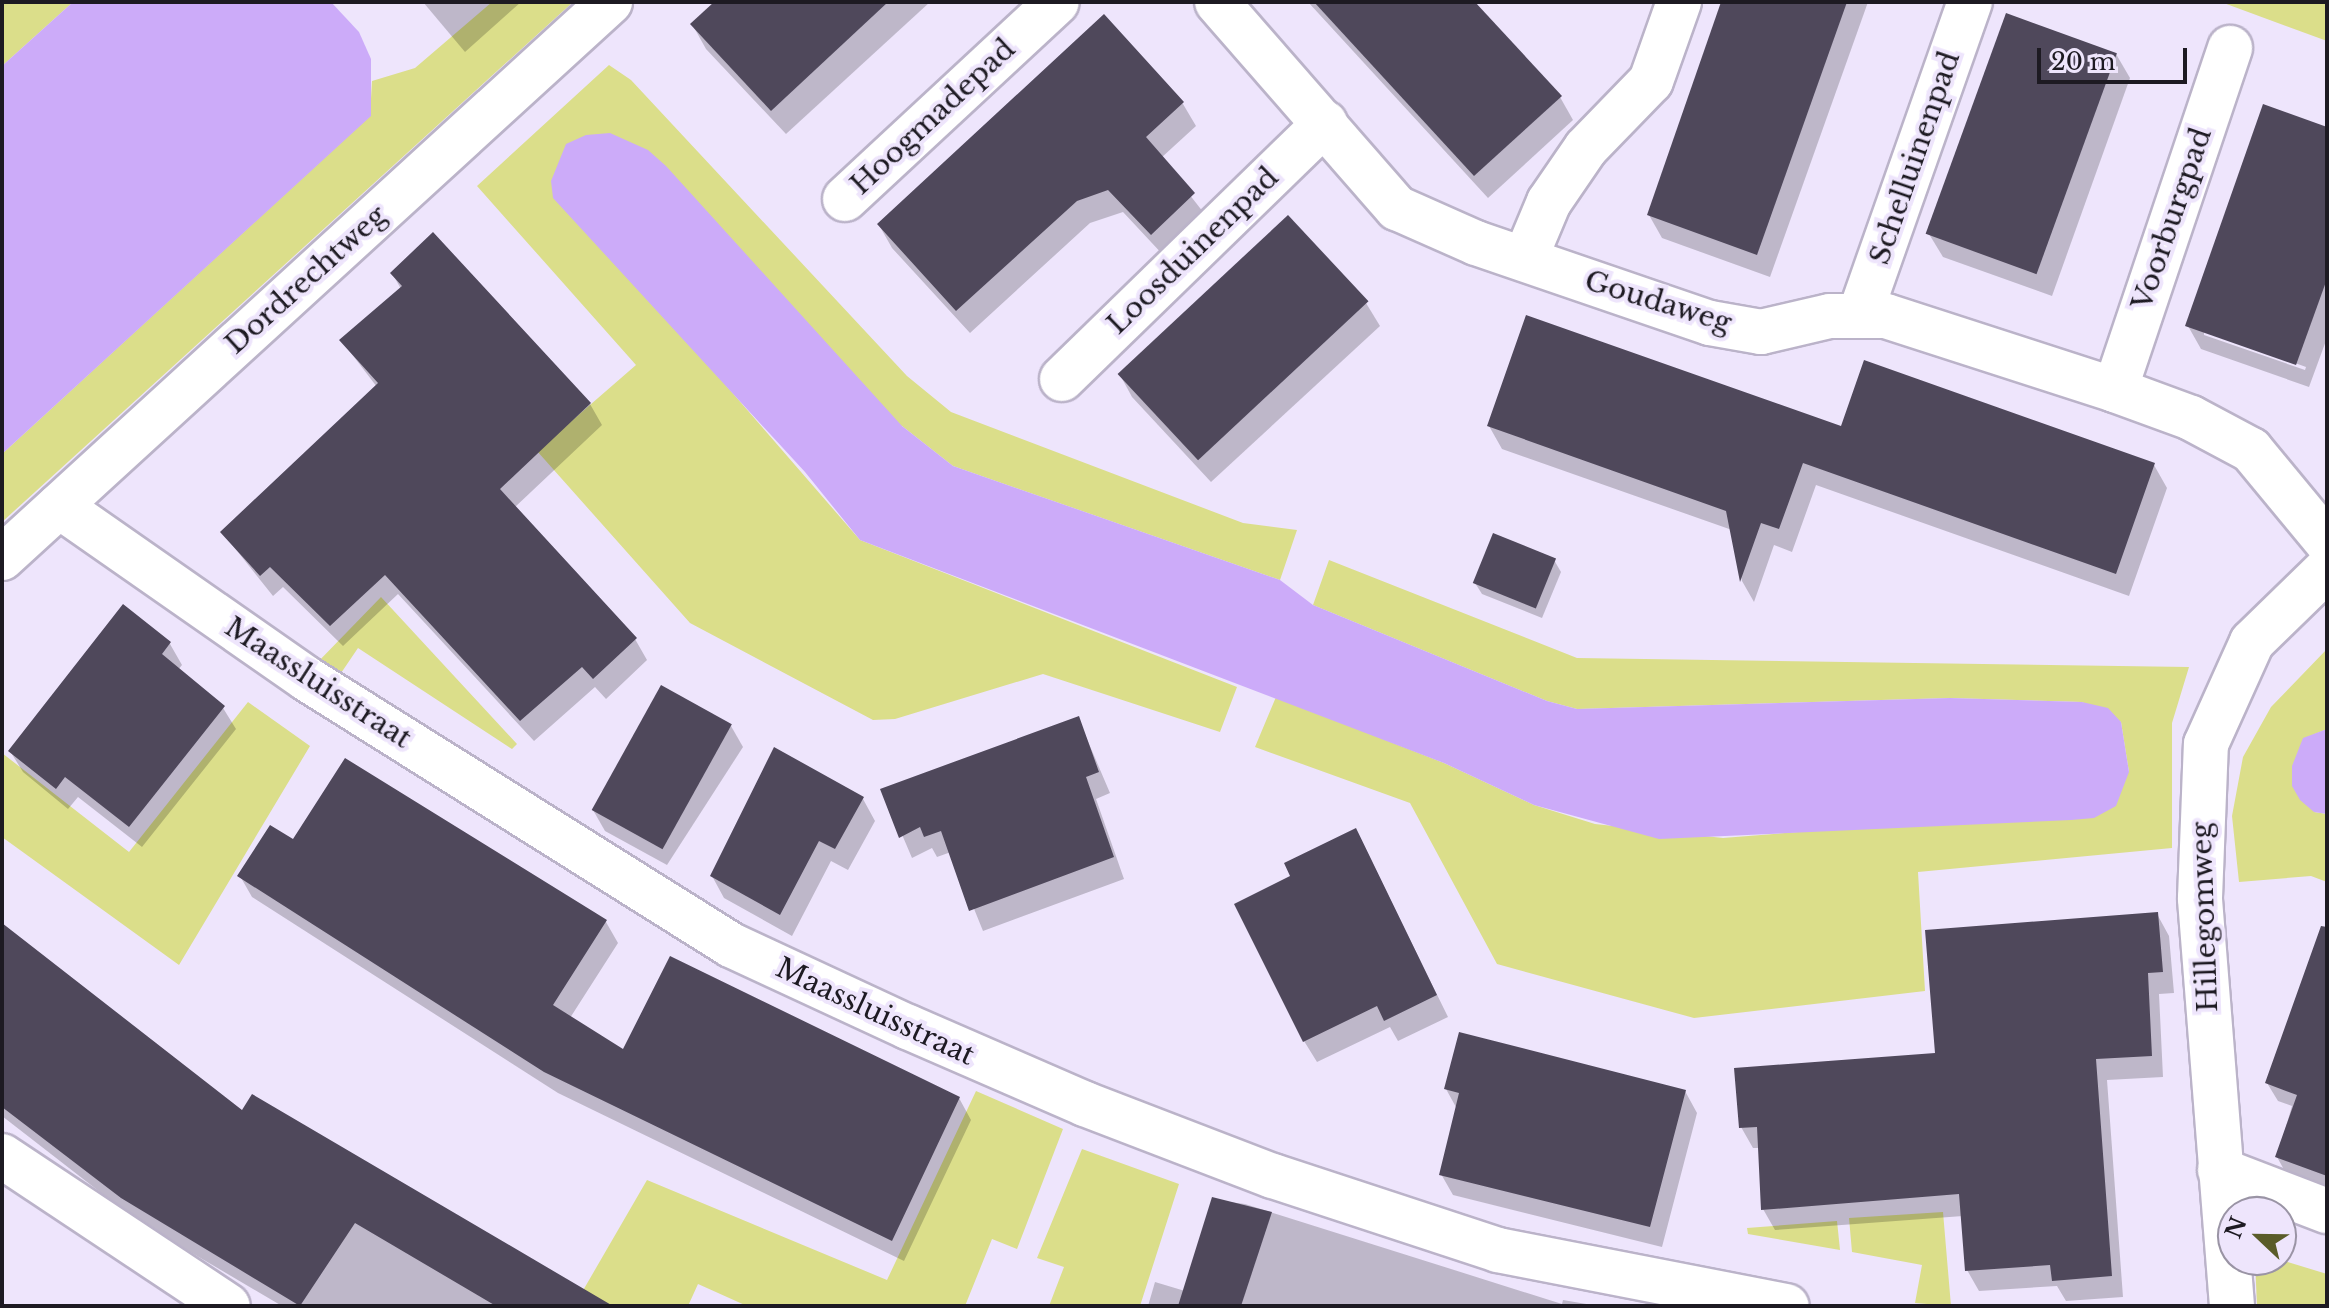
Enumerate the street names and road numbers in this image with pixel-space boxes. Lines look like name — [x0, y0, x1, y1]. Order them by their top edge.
street label: Hoogmadepad — [844, 32, 1022, 202]
street label: Schelluinenpad — [1863, 47, 1967, 269]
street label: Voorburgpad — [2125, 124, 2219, 314]
street label: Loosduinenpad — [1100, 161, 1286, 341]
street label: Dordrechtweg — [219, 199, 393, 361]
street label: Goudaweg — [1581, 264, 1735, 340]
street label: Maassluisstraat — [219, 610, 417, 756]
street label: Hillegomweg — [2185, 821, 2225, 1013]
street label: Maassluisstraat — [770, 951, 980, 1073]

